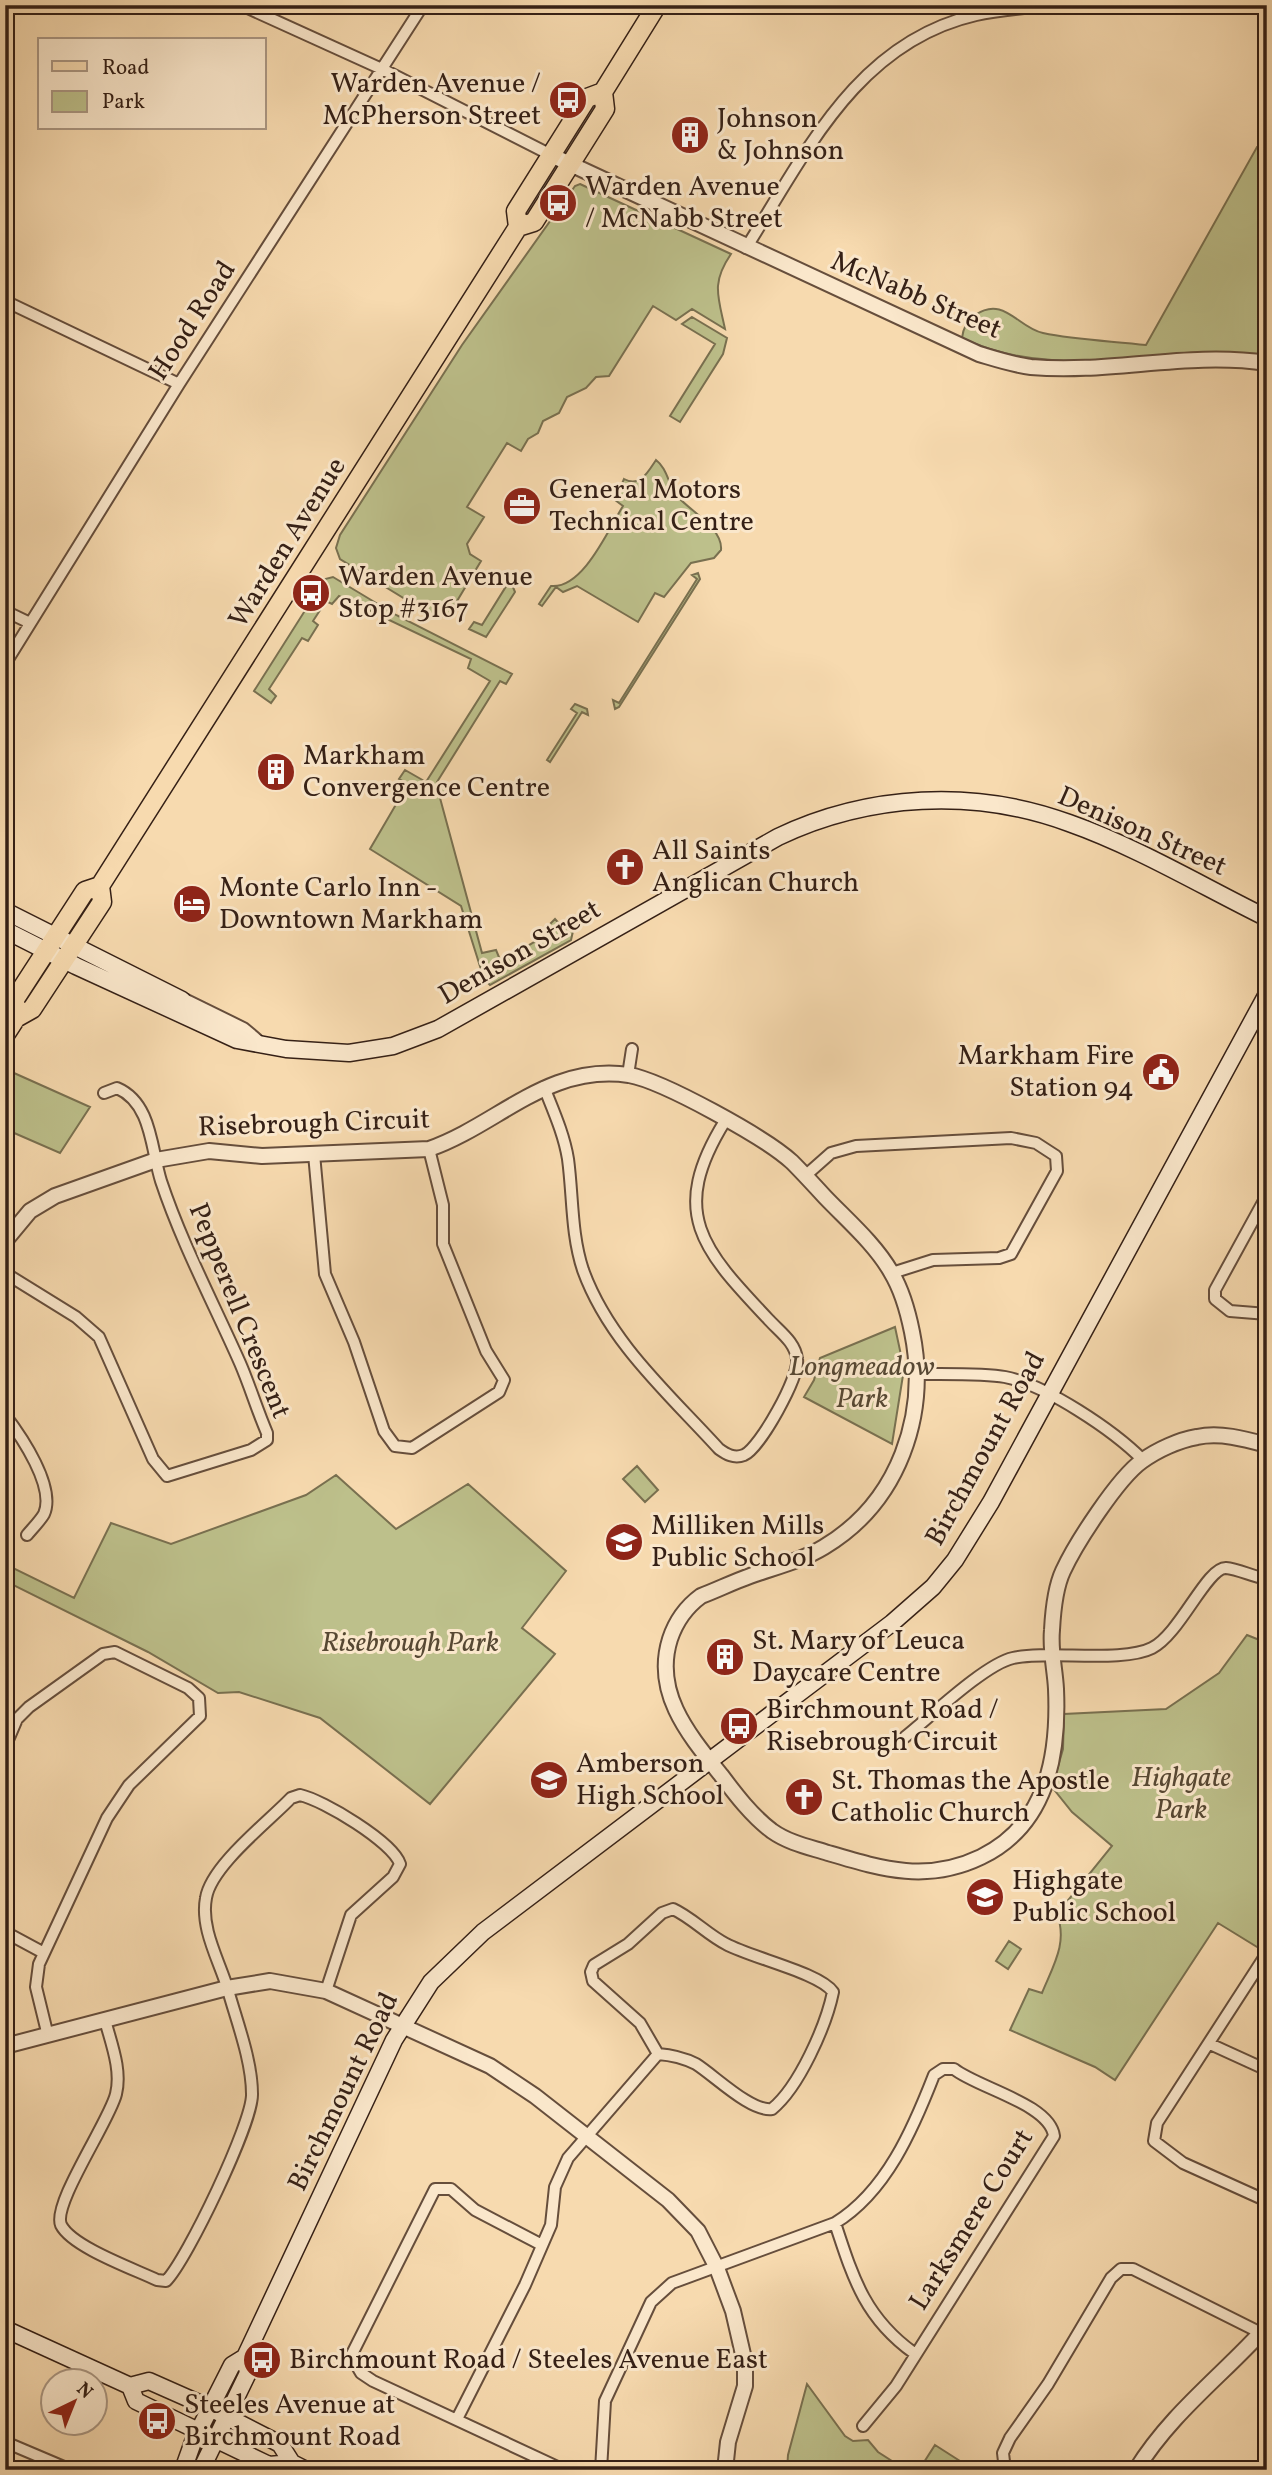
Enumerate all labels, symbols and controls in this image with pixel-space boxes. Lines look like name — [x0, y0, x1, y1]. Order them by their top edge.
legend — [38, 38, 266, 130]
text: Road — [102, 54, 149, 83]
place label: Warden Avenue / McPherson Street — [322, 65, 541, 136]
bus stop icon: Warden Avenue / McPherson Street — [547, 79, 589, 121]
text: Park — [102, 88, 145, 117]
place label: Johnson & Johnson — [717, 100, 844, 171]
building icon: Johnson & Johnson — [669, 114, 711, 156]
place label: Warden Avenue / McNabb Street — [585, 168, 783, 239]
bus stop icon: Warden Avenue / McNabb Street — [537, 182, 579, 224]
street label: McNabb Street — [825, 242, 1007, 350]
street label: Hood Road — [140, 254, 246, 388]
street label: Warden Avenue — [220, 450, 356, 636]
place label: General Motors Technical Centre — [549, 471, 754, 542]
office icon: General Motors Technical Centre — [501, 485, 543, 527]
place label: Warden Avenue Stop #3167 — [338, 558, 533, 629]
bus stop icon: Warden Avenue Stop #3167 — [290, 572, 332, 614]
place label: Markham Convergence Centre — [303, 737, 550, 808]
building icon: Markham Convergence Centre — [255, 751, 297, 793]
street label: Denison Street — [1051, 777, 1233, 887]
place label: All Saints Anglican Church — [652, 832, 859, 903]
church icon: All Saints Anglican Church — [604, 846, 646, 888]
place label: Monte Carlo Inn - Downtown Markham — [219, 869, 483, 940]
hotel icon: Monte Carlo Inn - Downtown Markham — [171, 883, 213, 925]
street label: Denison Street — [432, 891, 608, 1015]
place label: Markham Fire Station 94 — [958, 1037, 1134, 1108]
public building icon: Markham Fire Station 94 — [1140, 1051, 1182, 1093]
street label: Risebrough Circuit — [197, 1100, 431, 1148]
street label: Pepperell Crescent — [178, 1197, 300, 1425]
street label: Birchmount Road — [916, 1345, 1056, 1553]
park label: Longmeadow Park — [789, 1348, 935, 1419]
place label: Milliken Mills Public School — [651, 1507, 824, 1578]
school or university icon: Milliken Mills Public School — [603, 1521, 645, 1563]
place label: St. Mary of Leuca Daycare Centre — [752, 1622, 965, 1693]
park label: Risebrough Park — [321, 1624, 499, 1663]
building icon: St. Mary of Leuca Daycare Centre — [704, 1636, 746, 1678]
place label: Birchmount Road / Risebrough Circuit — [766, 1691, 999, 1762]
bus stop icon: Birchmount Road / Risebrough Circuit — [718, 1705, 760, 1747]
place label: Amberson High School — [576, 1745, 724, 1816]
school or university icon: Amberson High School — [528, 1759, 570, 1801]
park label: Highgate Park — [1131, 1759, 1231, 1830]
place label: St. Thomas the Apostle Catholic Church — [831, 1762, 1110, 1833]
church icon: St. Thomas the Apostle Catholic Church — [783, 1776, 825, 1818]
place label: Highgate Public School — [1012, 1862, 1176, 1933]
school or university icon: Highgate Public School — [964, 1876, 1006, 1918]
street label: Birchmount Road — [279, 1986, 409, 2198]
street label: Larksmere Court — [900, 2122, 1044, 2318]
bus stop icon: Birchmount Road / Steeles Avenue East — [241, 2339, 283, 2381]
place label: Birchmount Road / Steeles Avenue East — [289, 2341, 768, 2380]
north arrow — [38, 2366, 108, 2436]
text: N — [70, 2377, 98, 2405]
place label: Steeles Avenue at Birchmount Road — [184, 2386, 401, 2457]
bus stop icon: Steeles Avenue at Birchmount Road — [136, 2400, 178, 2442]

